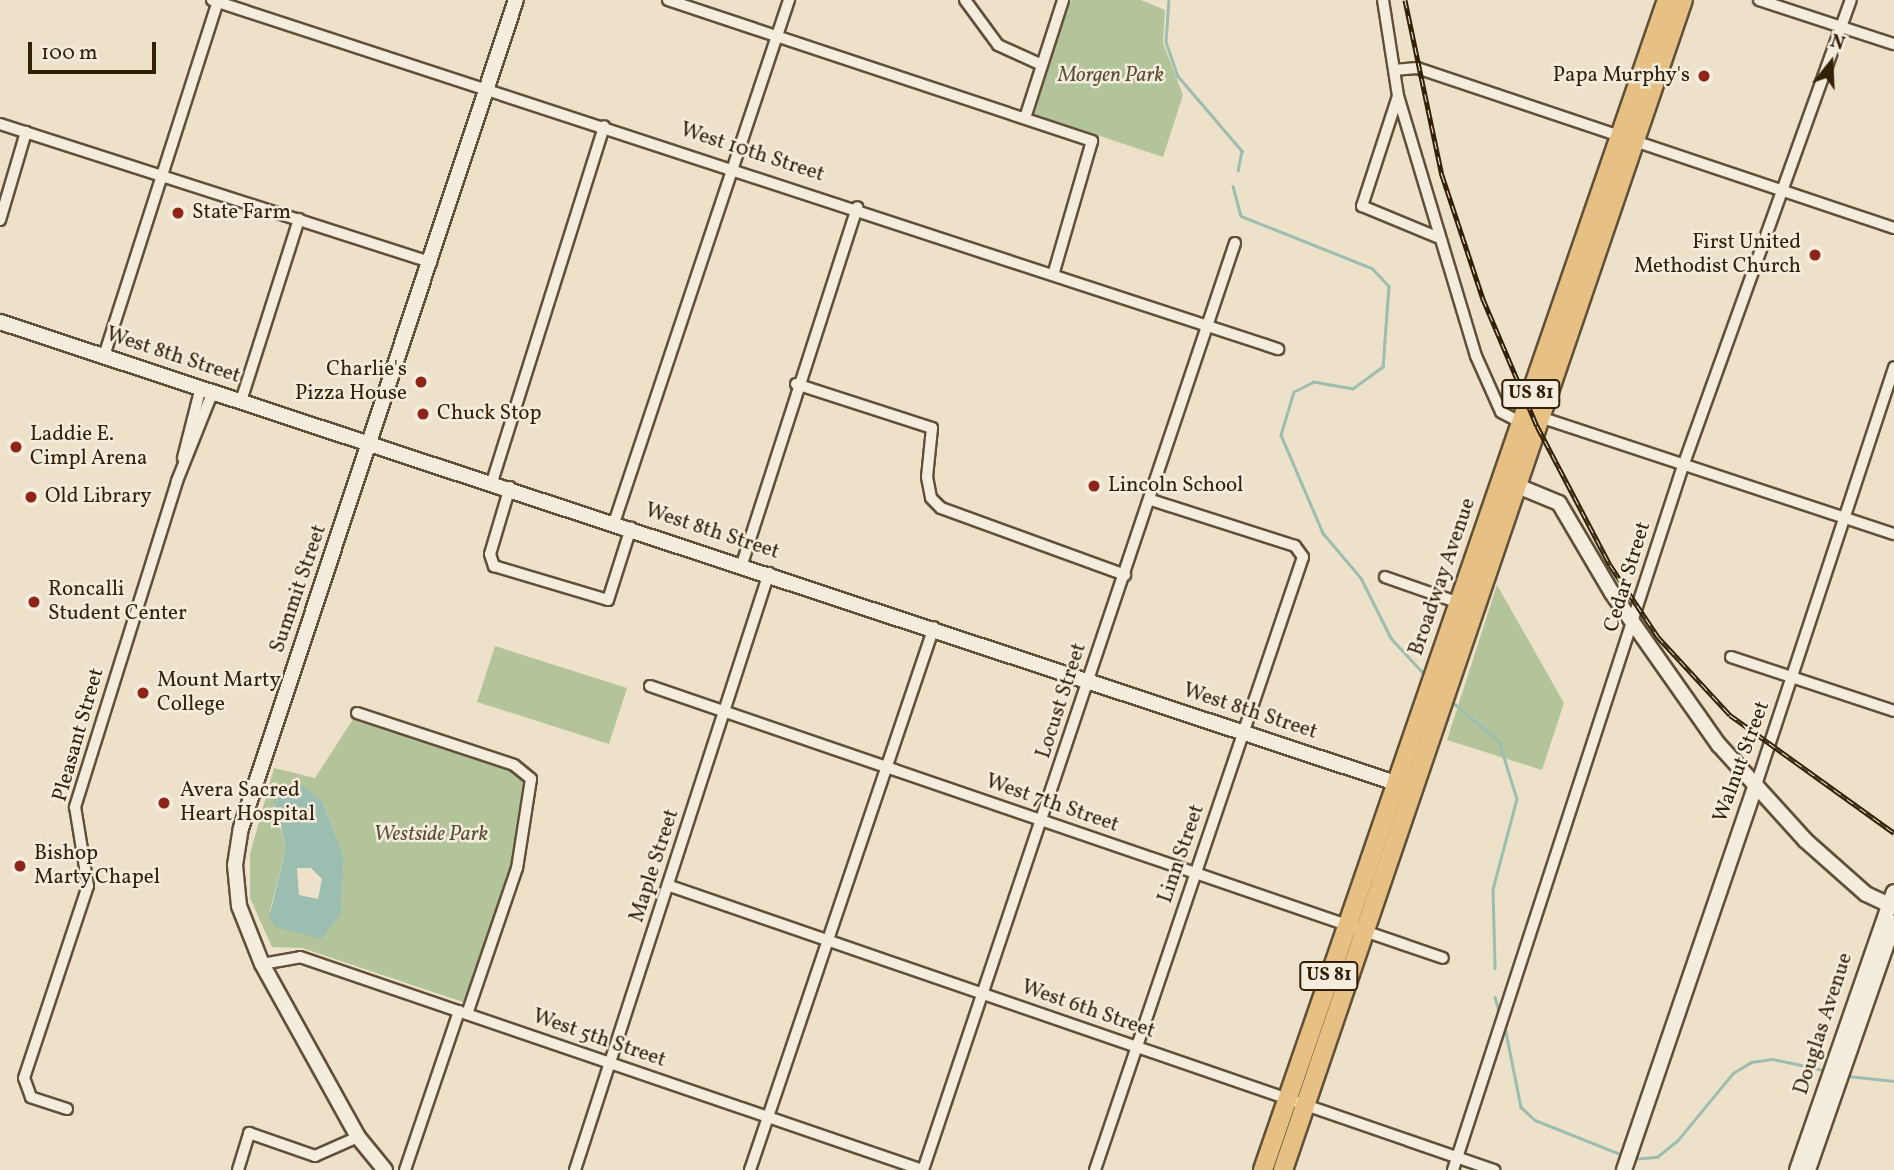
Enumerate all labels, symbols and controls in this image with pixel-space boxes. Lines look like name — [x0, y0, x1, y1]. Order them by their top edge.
scale bar — [32, 28, 159, 72]
north arrow — [1796, 28, 1866, 98]
text: N — [1827, 29, 1848, 58]
text: 100 m — [41, 39, 98, 68]
park label: Morgen Park — [1058, 63, 1164, 89]
place label: Papa Murphy's — [1553, 63, 1690, 89]
marker: Papa Murphy's — [1696, 68, 1712, 84]
street label: West 10th Street — [677, 118, 827, 188]
place label: State Farm — [192, 200, 291, 226]
marker: State Farm — [170, 205, 186, 221]
place label: First United Methodist Church — [1634, 230, 1801, 280]
marker: First United Methodist Church — [1807, 247, 1823, 263]
street label: West 8th Street — [103, 322, 243, 390]
place label: Charlie's Pizza House — [295, 357, 407, 407]
marker: Charlie's Pizza House — [413, 374, 429, 390]
road number: US 81 — [1501, 378, 1561, 410]
place label: Chuck Stop — [437, 401, 542, 427]
marker: Chuck Stop — [415, 406, 431, 422]
place label: Laddie E. Cimpl Arena — [30, 422, 147, 472]
marker: Laddie E. Cimpl Arena — [8, 439, 24, 455]
place label: Lincoln School — [1108, 473, 1243, 499]
marker: Lincoln School — [1086, 478, 1102, 494]
place label: Old Library — [45, 484, 152, 510]
marker: Old Library — [23, 489, 39, 505]
street label: Broadway Avenue — [1404, 495, 1482, 659]
street label: West 8th Street — [642, 498, 782, 566]
street label: Cedar Street — [1599, 519, 1657, 635]
street label: Summit Street — [265, 522, 333, 656]
place label: Roncalli Student Center — [48, 577, 187, 627]
marker: Roncalli Student Center — [26, 594, 42, 610]
street label: Locust Street — [1032, 640, 1092, 762]
street label: Pleasant Street — [48, 665, 110, 805]
place label: Mount Marty College — [157, 668, 281, 718]
street label: West 8th Street — [1180, 678, 1320, 746]
marker: Mount Marty College — [135, 685, 151, 701]
street label: Walnut Street — [1708, 698, 1776, 826]
street label: West 7th Street — [982, 769, 1122, 839]
place label: Avera Sacred Heart Hospital — [180, 778, 315, 828]
marker: Avera Sacred Heart Hospital — [154, 793, 174, 813]
street label: Linn Street — [1153, 801, 1211, 907]
street label: Maple Street — [625, 806, 685, 926]
park label: Westside Park — [374, 822, 488, 848]
place label: Bishop Marty Chapel — [34, 841, 161, 891]
marker: Bishop Marty Chapel — [12, 858, 28, 874]
street label: Douglas Avenue — [1789, 950, 1859, 1098]
road number: US 81 — [1299, 960, 1359, 992]
street label: West 6th Street — [1018, 975, 1158, 1045]
street label: West 5th Street — [529, 1004, 669, 1074]

